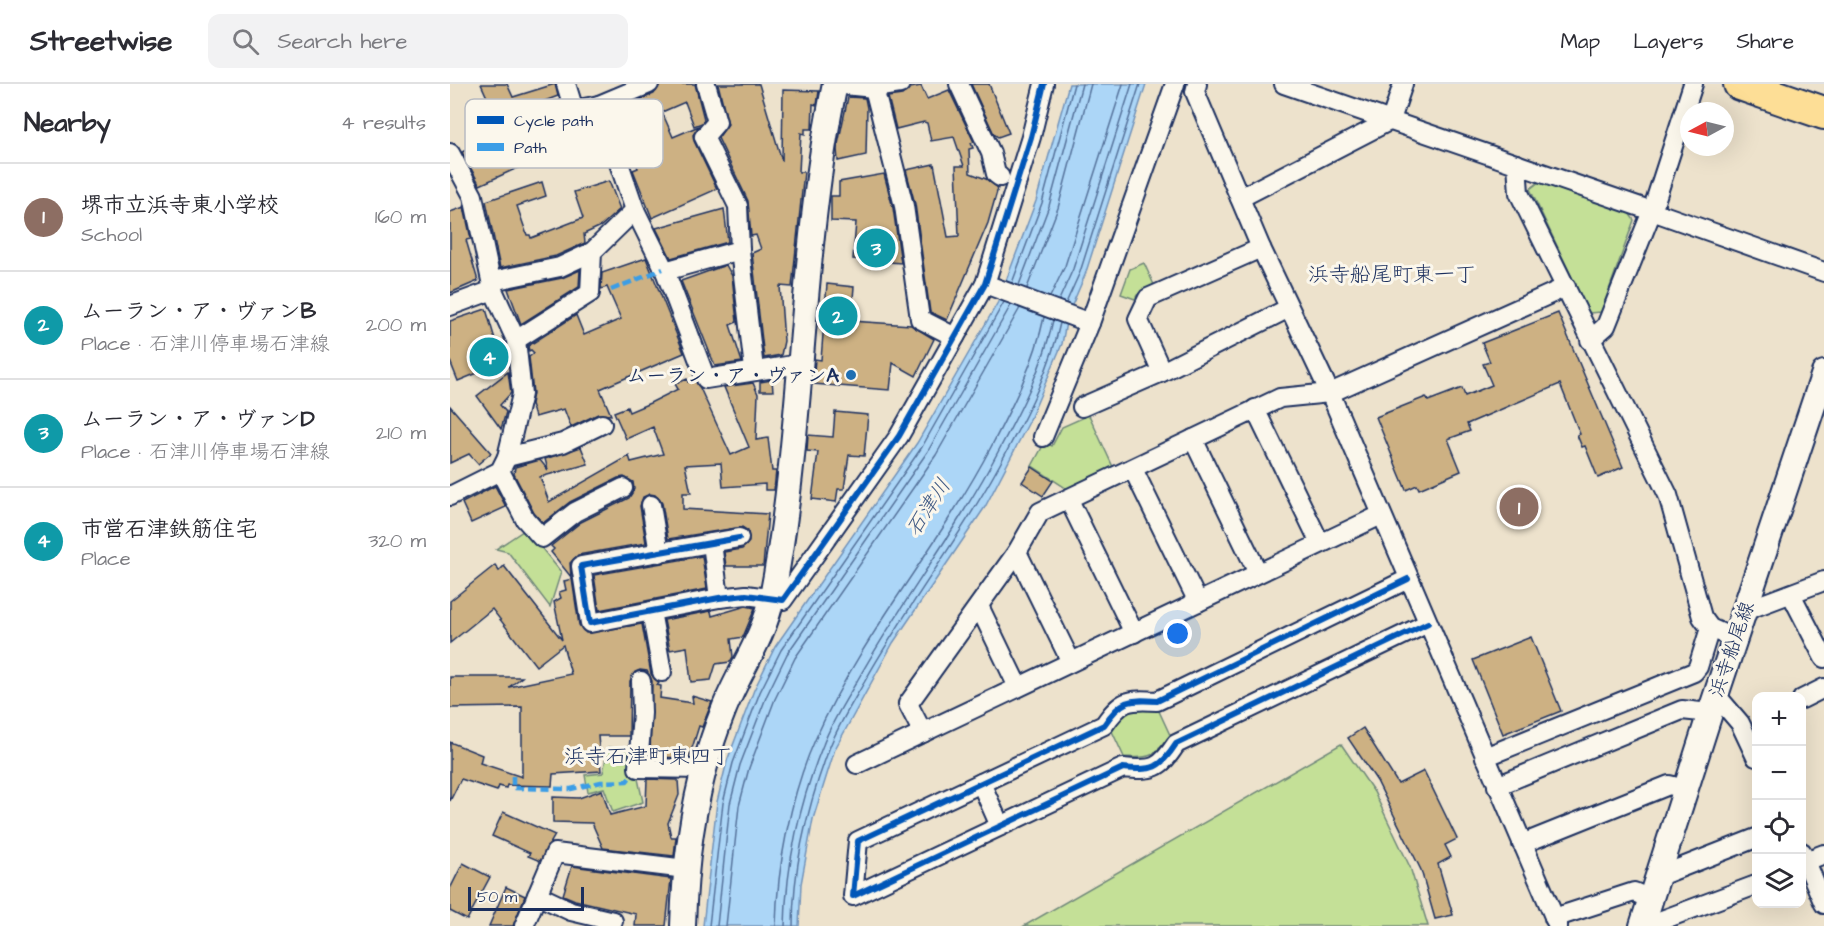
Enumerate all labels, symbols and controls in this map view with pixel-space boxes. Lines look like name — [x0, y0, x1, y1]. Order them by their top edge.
search box — [208, 14, 628, 68]
text: Streetwise — [30, 22, 172, 61]
icon: search — [229, 25, 262, 58]
text: Search here — [277, 26, 407, 57]
text: Map — [1560, 27, 1600, 56]
text: Layers — [1633, 27, 1703, 56]
text: Share — [1736, 27, 1794, 56]
legend — [465, 99, 663, 168]
north arrow — [1680, 102, 1734, 156]
text: Nearby — [24, 105, 111, 141]
text: 4 results — [341, 109, 426, 137]
text: Cycle path — [514, 110, 593, 133]
text: Path — [514, 137, 547, 159]
text: 堺市立浜寺東小学校 — [81, 190, 279, 221]
text: 1 — [42, 203, 45, 231]
text: 160 m — [375, 203, 426, 231]
text: School — [81, 221, 142, 249]
pin: 3 — [856, 226, 896, 270]
district label: 浜寺船尾町東一丁 — [1308, 260, 1476, 289]
pin: 2 — [818, 294, 858, 338]
text: ムーラン・ア・ヴァンB — [81, 296, 316, 327]
text: 2 — [38, 311, 49, 339]
text: 200 m — [366, 311, 426, 339]
text: Place · 石津川停車場石津線 — [81, 330, 329, 358]
pin: 4 — [470, 334, 508, 380]
place label: ムーラン・ア・ヴァンA — [627, 362, 839, 390]
marker: ムーラン・ア・ヴァンA — [844, 368, 858, 382]
text: ムーラン・ア・ヴァンD — [81, 404, 315, 435]
text: 3 — [38, 419, 49, 447]
text: 210 m — [376, 419, 426, 447]
text: Place · 石津川停車場石津線 — [81, 438, 329, 466]
water label: 石津川 — [899, 473, 958, 542]
pin: 1 — [1500, 484, 1538, 530]
text: 市営石津鉄筋住宅 — [81, 514, 257, 545]
text: 4 — [37, 527, 50, 555]
text: 320 m — [368, 527, 426, 555]
text: Place — [81, 545, 131, 573]
street label: 浜寺船尾線 — [1702, 597, 1761, 701]
your location — [1163, 619, 1192, 648]
map controls — [1752, 692, 1806, 908]
button: + — [1752, 692, 1806, 746]
district label: 浜寺石津町東四丁 — [564, 742, 732, 771]
button: − — [1752, 746, 1806, 800]
button: locate — [1752, 800, 1806, 854]
button: layers — [1752, 854, 1806, 908]
scale bar — [468, 884, 584, 912]
text: 50 m — [477, 886, 517, 908]

